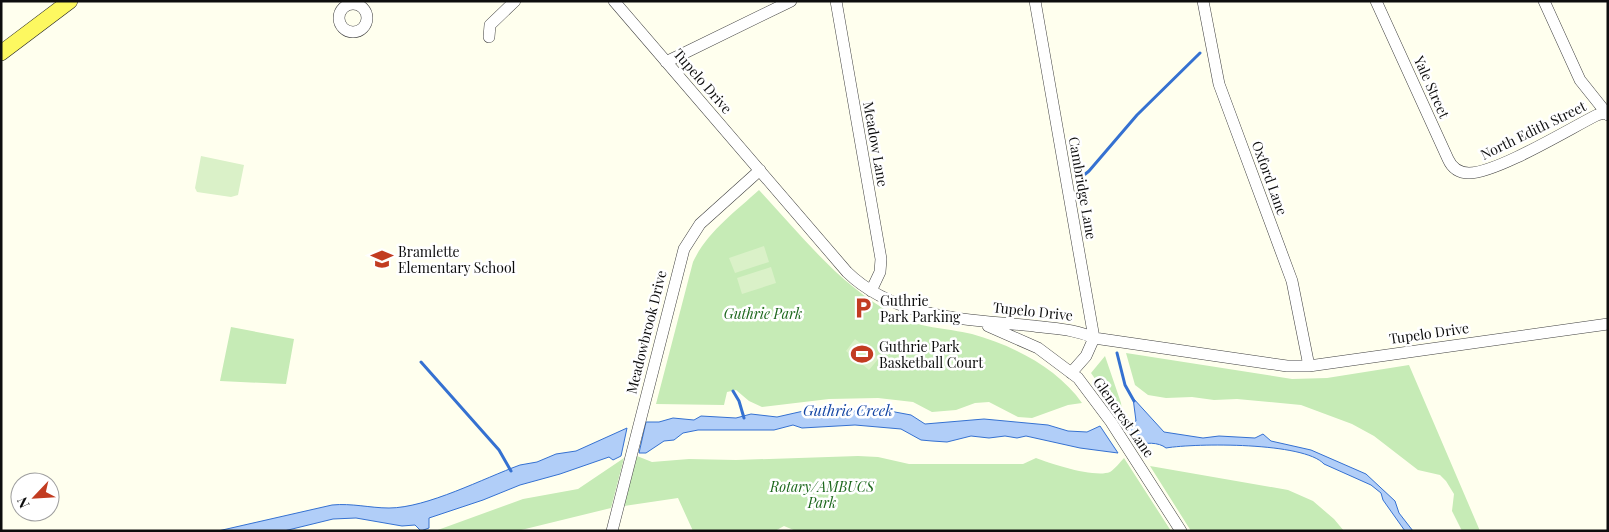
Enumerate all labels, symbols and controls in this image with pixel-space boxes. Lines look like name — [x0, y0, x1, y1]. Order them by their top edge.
street label: Tupelo Drive — [669, 44, 737, 118]
street label: Yale Street — [1409, 52, 1455, 122]
street label: North Edith Street — [1477, 96, 1590, 164]
street label: Meadow Lane — [859, 100, 893, 188]
street label: Cambridge Lane — [1065, 135, 1101, 241]
street label: Oxford Lane — [1248, 138, 1292, 218]
place label: Bramlette Elementary School — [398, 242, 516, 277]
school or university icon: Bramlette Elementary School — [369, 246, 395, 272]
street label: Meadowbrook Drive — [621, 268, 671, 396]
place label: Guthrie Park Parking — [880, 291, 961, 326]
parking icon: Guthrie Park Parking — [850, 295, 876, 321]
street label: Tupelo Drive — [992, 297, 1074, 325]
park label: Guthrie Park — [724, 304, 802, 323]
street label: Tupelo Drive — [1388, 318, 1470, 348]
place label: Guthrie Park Basketball Court — [879, 337, 984, 372]
sports icon: Guthrie Park Basketball Court — [849, 341, 875, 367]
street label: Glencrest Lane — [1089, 373, 1159, 461]
water label: Guthrie Creek — [803, 400, 893, 420]
north arrow — [10, 472, 60, 522]
park label: Rotary/AMBUCS Park — [769, 477, 875, 512]
text: N — [12, 494, 34, 511]

